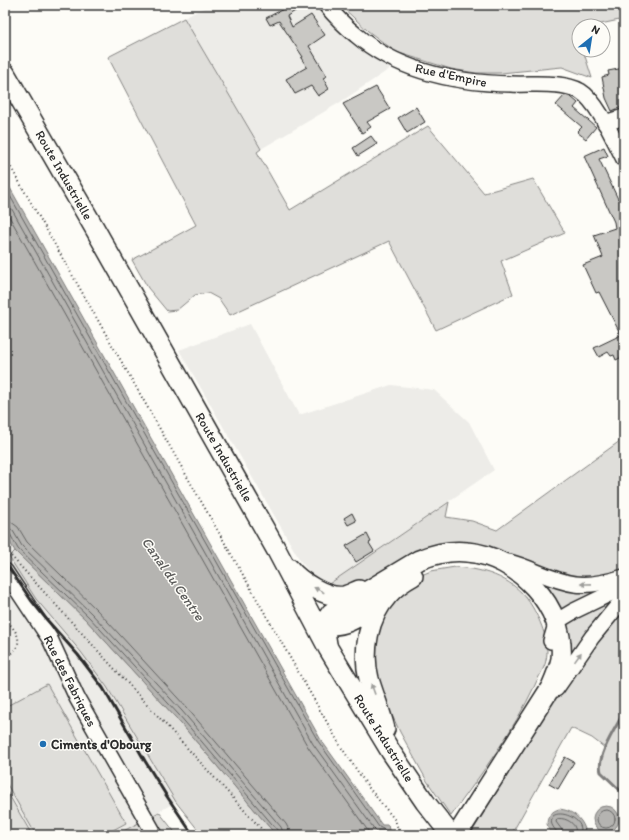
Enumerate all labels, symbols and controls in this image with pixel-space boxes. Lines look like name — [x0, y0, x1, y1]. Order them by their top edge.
north arrow — [571, 18, 611, 58]
text: N — [589, 22, 602, 37]
street label: Rue d'Empire — [414, 60, 488, 90]
street label: Route Industrielle — [32, 128, 96, 222]
street label: Route Industrielle — [192, 410, 256, 504]
water label: Canal du Centre — [138, 534, 209, 625]
one-way arrow — [579, 581, 592, 587]
one-way arrow — [314, 587, 325, 593]
street label: Rue des Fabriques — [41, 633, 100, 729]
one-way arrow — [574, 652, 582, 663]
one-way arrow — [370, 683, 376, 695]
street label: Route Industrielle — [351, 691, 417, 785]
place label: Ciments d'Obourg — [51, 737, 152, 753]
marker: Ciments d'Obourg — [38, 739, 48, 749]

